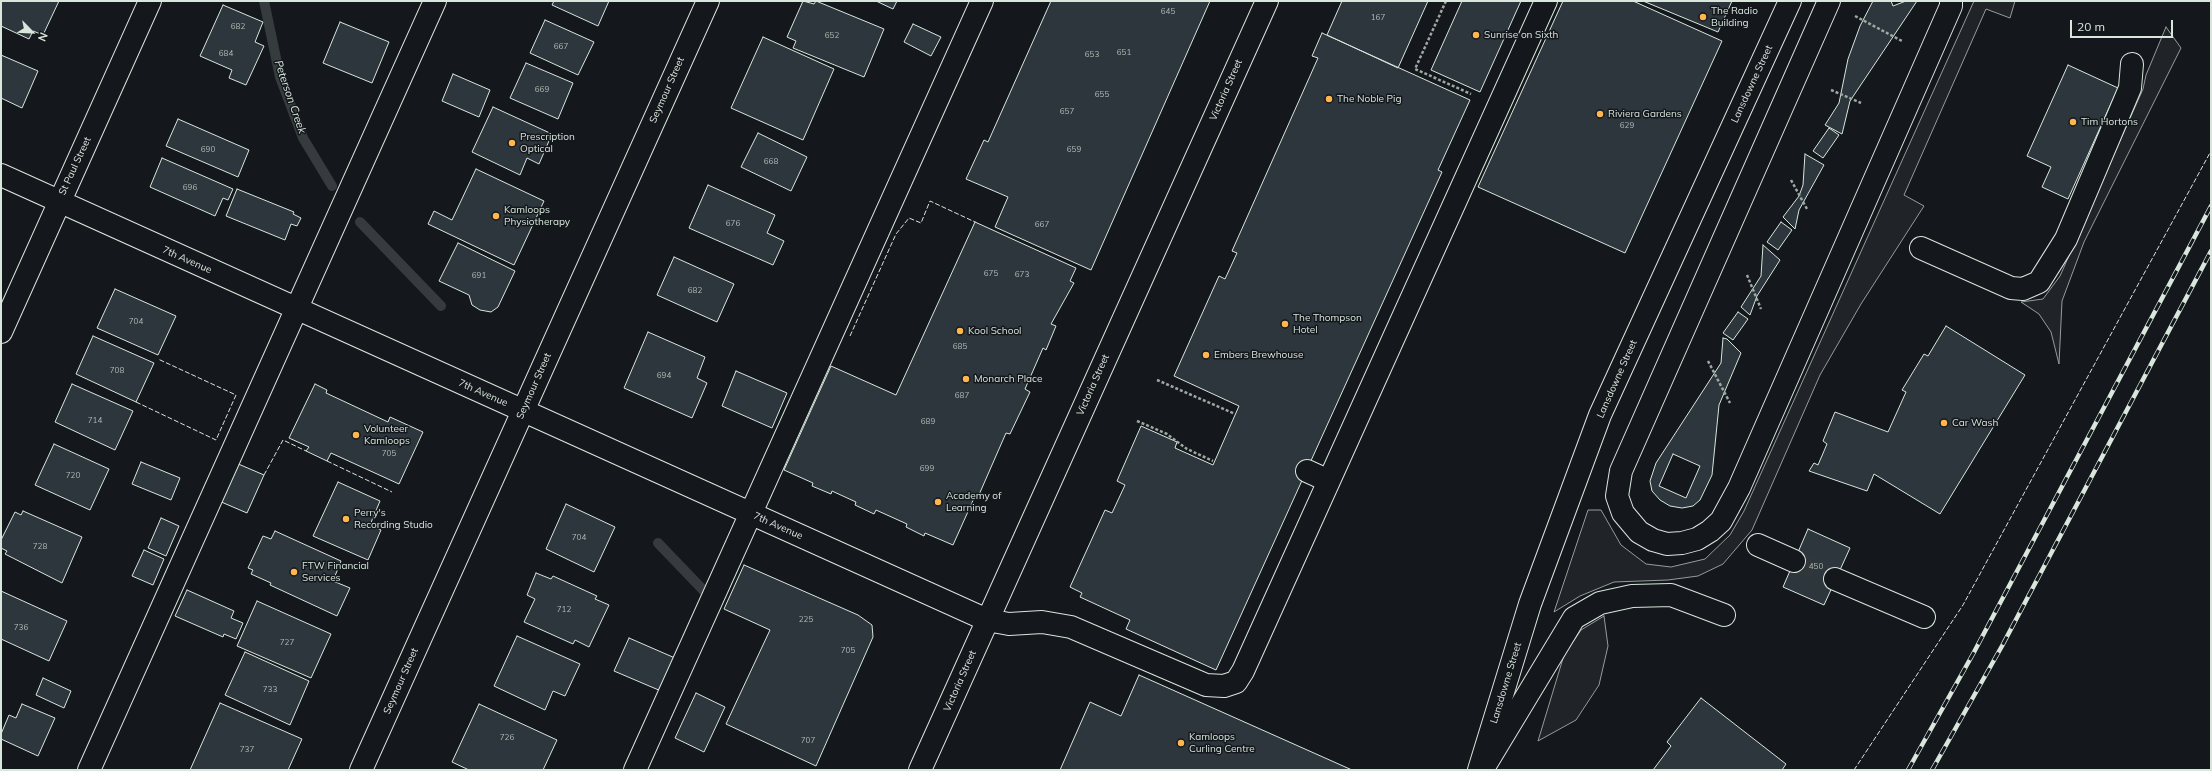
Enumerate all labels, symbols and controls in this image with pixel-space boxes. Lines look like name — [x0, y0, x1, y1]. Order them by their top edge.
place label: The Radio Building — [1711, 5, 1758, 28]
house number: 645 — [1161, 7, 1175, 17]
north arrow — [12, 12, 52, 52]
marker: The Radio Building — [1698, 12, 1708, 22]
scale bar — [2072, 12, 2175, 38]
house number: 167 — [1371, 13, 1385, 23]
text: 20 m — [2077, 19, 2105, 34]
house number: 682 — [231, 22, 245, 32]
place label: Sunrise on Sixth — [1484, 29, 1558, 41]
text: N — [35, 30, 51, 44]
marker: Sunrise on Sixth — [1471, 30, 1481, 40]
house number: 652 — [825, 31, 839, 41]
house number: 667 — [554, 42, 568, 52]
street label: Lansdowne Street — [1729, 43, 1775, 125]
house number: 651 — [1117, 48, 1131, 58]
house number: 684 — [219, 49, 233, 59]
house number: 653 — [1085, 50, 1099, 60]
street label: Seymour Street — [647, 55, 687, 125]
street label: Victoria Street — [1207, 58, 1245, 122]
water label: Peterson Creek — [271, 59, 309, 135]
house number: 669 — [535, 85, 549, 95]
house number: 655 — [1095, 90, 1109, 100]
place label: The Noble Pig — [1337, 93, 1401, 105]
marker: The Noble Pig — [1324, 94, 1334, 104]
house number: 657 — [1060, 107, 1074, 117]
place label: Riviera Gardens — [1608, 108, 1682, 120]
marker: Riviera Gardens — [1595, 109, 1605, 119]
place label: Tim Hortons — [2081, 116, 2138, 128]
marker: Tim Hortons — [2068, 117, 2078, 127]
house number: 629 — [1620, 121, 1634, 131]
place label: Prescription Optical — [520, 131, 575, 154]
street label: St Paul Street — [56, 135, 94, 197]
marker: Prescription Optical — [507, 138, 517, 148]
house number: 690 — [201, 145, 215, 155]
house number: 659 — [1067, 145, 1081, 155]
house number: 668 — [764, 157, 778, 167]
house number: 696 — [183, 183, 197, 193]
place label: Kamloops Physiotherapy — [504, 204, 570, 228]
marker: Kamloops Physiotherapy — [491, 211, 501, 221]
house number: 676 — [726, 219, 740, 229]
house number: 667 — [1035, 220, 1049, 230]
street label: 7th Avenue — [160, 244, 214, 276]
house number: 675 — [984, 269, 998, 279]
house number: 673 — [1015, 270, 1029, 280]
house number: 691 — [472, 271, 486, 281]
house number: 682 — [688, 286, 702, 296]
place label: The Thompson Hotel — [1293, 312, 1362, 336]
house number: 704 — [129, 317, 143, 327]
marker: The Thompson Hotel — [1280, 319, 1290, 329]
place label: Kool School — [968, 325, 1021, 337]
marker: Kool School — [955, 326, 965, 336]
street label: Lansdowne Street — [1594, 338, 1640, 420]
house number: 685 — [953, 342, 967, 352]
place label: Embers Brewhouse — [1214, 349, 1303, 361]
marker: Embers Brewhouse — [1201, 350, 1211, 360]
street label: Seymour Street — [514, 351, 554, 421]
street label: Victoria Street — [1074, 353, 1112, 417]
house number: 708 — [110, 366, 124, 376]
house number: 694 — [657, 371, 671, 381]
place label: Monarch Place — [974, 373, 1042, 385]
marker: Monarch Place — [961, 374, 971, 384]
street label: 7th Avenue — [456, 377, 510, 409]
house number: 687 — [955, 391, 969, 401]
house number: 714 — [88, 416, 102, 426]
house number: 689 — [921, 417, 935, 427]
place label: Car Wash — [1952, 417, 1998, 429]
marker: Car Wash — [1939, 418, 1949, 428]
place label: Volunteer Kamloops — [364, 423, 410, 446]
marker: Volunteer Kamloops — [351, 430, 361, 440]
house number: 705 — [382, 449, 396, 459]
house number: 699 — [920, 464, 934, 474]
house number: 720 — [66, 471, 80, 481]
place label: Academy of Learning — [946, 490, 1001, 514]
marker: Academy of Learning — [933, 497, 943, 507]
place label: Perry's Recording Studio — [354, 507, 433, 530]
street label: 7th Avenue — [751, 510, 805, 542]
marker: Perry's Recording Studio — [341, 514, 351, 524]
house number: 704 — [572, 533, 586, 543]
house number: 728 — [33, 542, 47, 552]
place label: FTW Financial Services — [302, 560, 369, 584]
house number: 450 — [1809, 562, 1823, 572]
marker: FTW Financial Services — [289, 567, 299, 577]
house number: 712 — [557, 605, 571, 615]
house number: 225 — [799, 615, 813, 625]
house number: 736 — [14, 623, 28, 633]
house number: 727 — [280, 638, 294, 648]
street label: Lansdowne Street — [1488, 641, 1524, 725]
street label: Seymour Street — [381, 646, 421, 716]
house number: 705 — [841, 646, 855, 656]
street label: Victoria Street — [941, 649, 979, 713]
house number: 733 — [263, 685, 277, 695]
place label: Kamloops Curling Centre — [1189, 731, 1255, 754]
house number: 726 — [500, 733, 514, 743]
house number: 707 — [801, 736, 815, 746]
marker: Kamloops Curling Centre — [1176, 738, 1186, 748]
house number: 737 — [240, 745, 254, 755]

